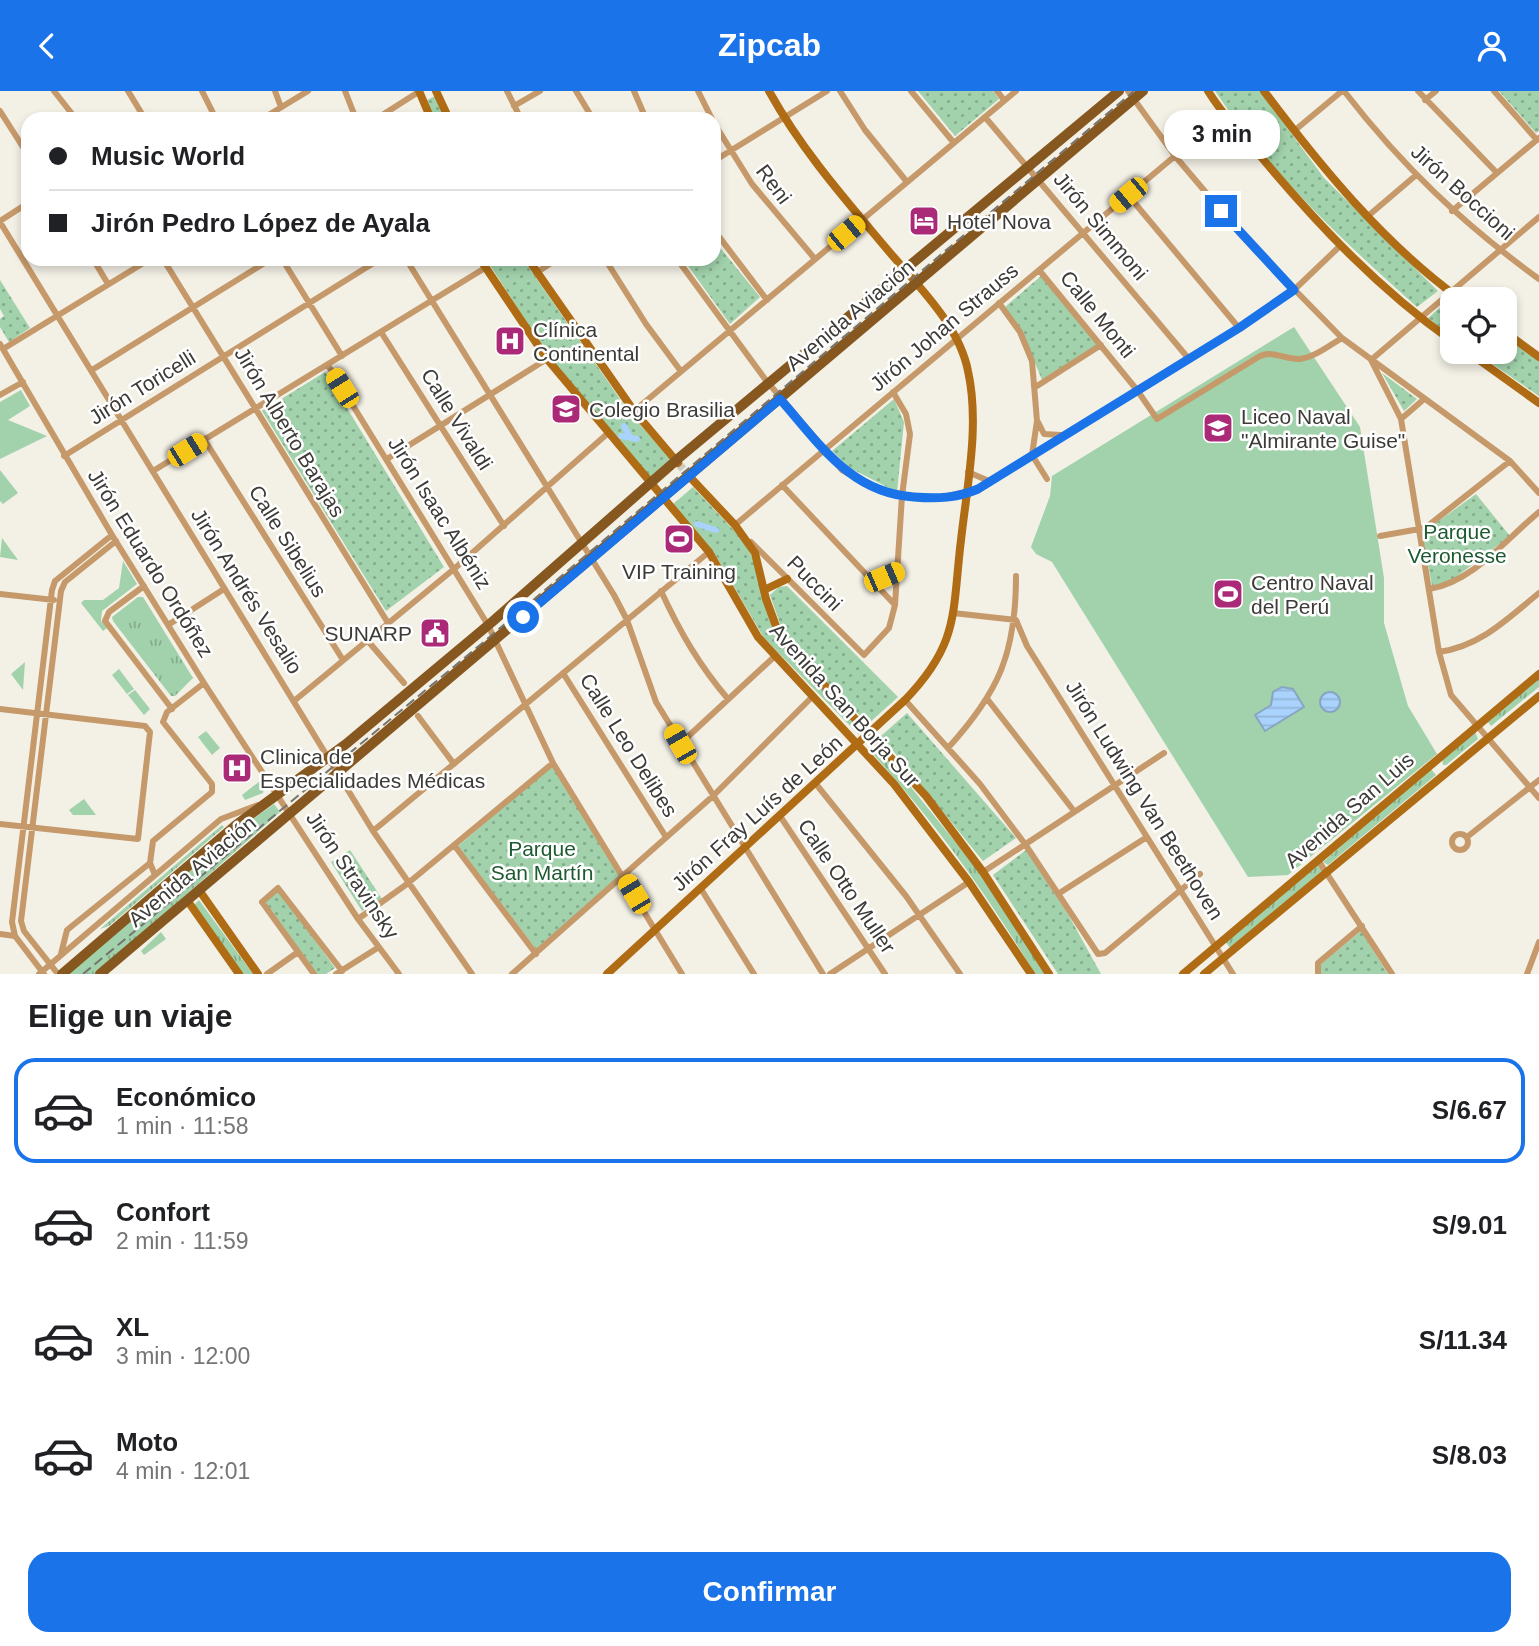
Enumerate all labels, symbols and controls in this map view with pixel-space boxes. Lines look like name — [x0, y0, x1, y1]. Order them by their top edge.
icon: back — [28, 27, 66, 65]
text: Zipcab — [718, 27, 821, 63]
icon: person — [1473, 27, 1511, 65]
callout: 3 min — [1163, 109, 1279, 159]
text: 3 min — [1192, 121, 1252, 147]
street label: Jirón Boccioni — [1407, 140, 1519, 244]
text: Music World — [91, 141, 245, 171]
street label: Reni — [752, 160, 796, 208]
street label: Jirón Simmoni — [1049, 168, 1153, 284]
car — [1106, 173, 1151, 217]
route end — [1205, 195, 1237, 227]
hotel icon: Hotel Nova — [907, 204, 941, 238]
text: Jirón Pedro López de Ayala — [91, 208, 430, 238]
place label: Hotel Nova — [947, 210, 1051, 233]
car — [824, 211, 869, 255]
street label: Avenida Aviación — [782, 255, 918, 375]
street label: Jirón Johan Strauss — [866, 259, 1022, 395]
street label: Calle Monti — [1056, 266, 1140, 362]
map controls — [1440, 287, 1517, 364]
button: locate — [1440, 287, 1517, 364]
place label: Clínica Continental — [533, 318, 639, 365]
hospital icon: Clínica Continental — [493, 324, 527, 358]
street label: Jirón Alberto Barajas — [230, 343, 350, 521]
street label: Jirón Toricelli — [85, 345, 199, 429]
street label: Calle Vivaldi — [417, 364, 497, 474]
car — [322, 365, 363, 411]
school or university icon: Colegio Brasilia — [549, 392, 583, 426]
place label: Colegio Brasilia — [589, 398, 735, 421]
place label: Liceo Naval "Almirante Guise" — [1241, 405, 1405, 452]
school or university icon: Liceo Naval "Almirante Guise" — [1201, 411, 1235, 445]
car — [164, 430, 211, 470]
street label: Jirón Isaac Albéniz — [384, 433, 496, 593]
street label: Jirón Eduardo Ordóñez — [84, 465, 218, 661]
street label: Calle Sibelius — [245, 481, 331, 601]
street label: Jirón Andrés Vesalio — [187, 504, 307, 678]
park label: Parque Veronesse — [1407, 520, 1507, 567]
sports icon: VIP Training — [662, 522, 696, 556]
street label: Puccini — [783, 551, 847, 615]
car — [861, 559, 908, 595]
place label: VIP Training — [622, 560, 736, 583]
place label: Centro Naval del Perú — [1251, 571, 1374, 618]
sports icon: Centro Naval del Perú — [1211, 577, 1245, 611]
route start — [507, 601, 539, 633]
public building icon: SUNARP — [418, 616, 452, 650]
street label: Avenida San Borja Sur — [765, 618, 925, 792]
place label: SUNARP — [324, 622, 412, 645]
street label: Calle Leo Delibes — [576, 669, 682, 821]
street label: Jirón Ludwing Van Beethoven — [1062, 676, 1228, 924]
car — [661, 721, 700, 767]
street label: Jirón Fray Luís de León — [667, 731, 847, 895]
place label: Clinica de Especialidades Médicas — [260, 745, 485, 792]
street label: Avenida San Luis — [1280, 748, 1418, 872]
hospital icon: Clinica de Especialidades Médicas — [220, 751, 254, 785]
street label: Jirón Stravinsky — [302, 807, 404, 943]
street label: Avenida Aviación — [124, 811, 260, 931]
street label: Calle Otto Muller — [794, 815, 900, 957]
park label: Parque San Martín — [491, 837, 593, 884]
car — [615, 871, 654, 917]
text: Elige un viaje — [28, 998, 233, 1034]
icon: car — [32, 1079, 95, 1142]
text: Económico — [116, 1082, 256, 1112]
text: S/6.67 — [1432, 1095, 1507, 1125]
text: 1 min · 11:58 — [116, 1113, 249, 1139]
icon: car — [32, 1194, 95, 1257]
text: Confort — [116, 1197, 210, 1227]
text: S/9.01 — [1432, 1210, 1507, 1240]
text: 2 min · 11:59 — [116, 1228, 249, 1254]
icon: car — [32, 1309, 95, 1372]
text: XL — [116, 1312, 149, 1342]
text: S/11.34 — [1419, 1325, 1507, 1355]
text: 3 min · 12:00 — [116, 1343, 250, 1369]
icon: car — [32, 1424, 95, 1487]
text: Moto — [116, 1427, 178, 1457]
text: S/8.03 — [1432, 1440, 1507, 1470]
text: 4 min · 12:01 — [116, 1458, 250, 1484]
button: Confirmar — [28, 1552, 1511, 1632]

